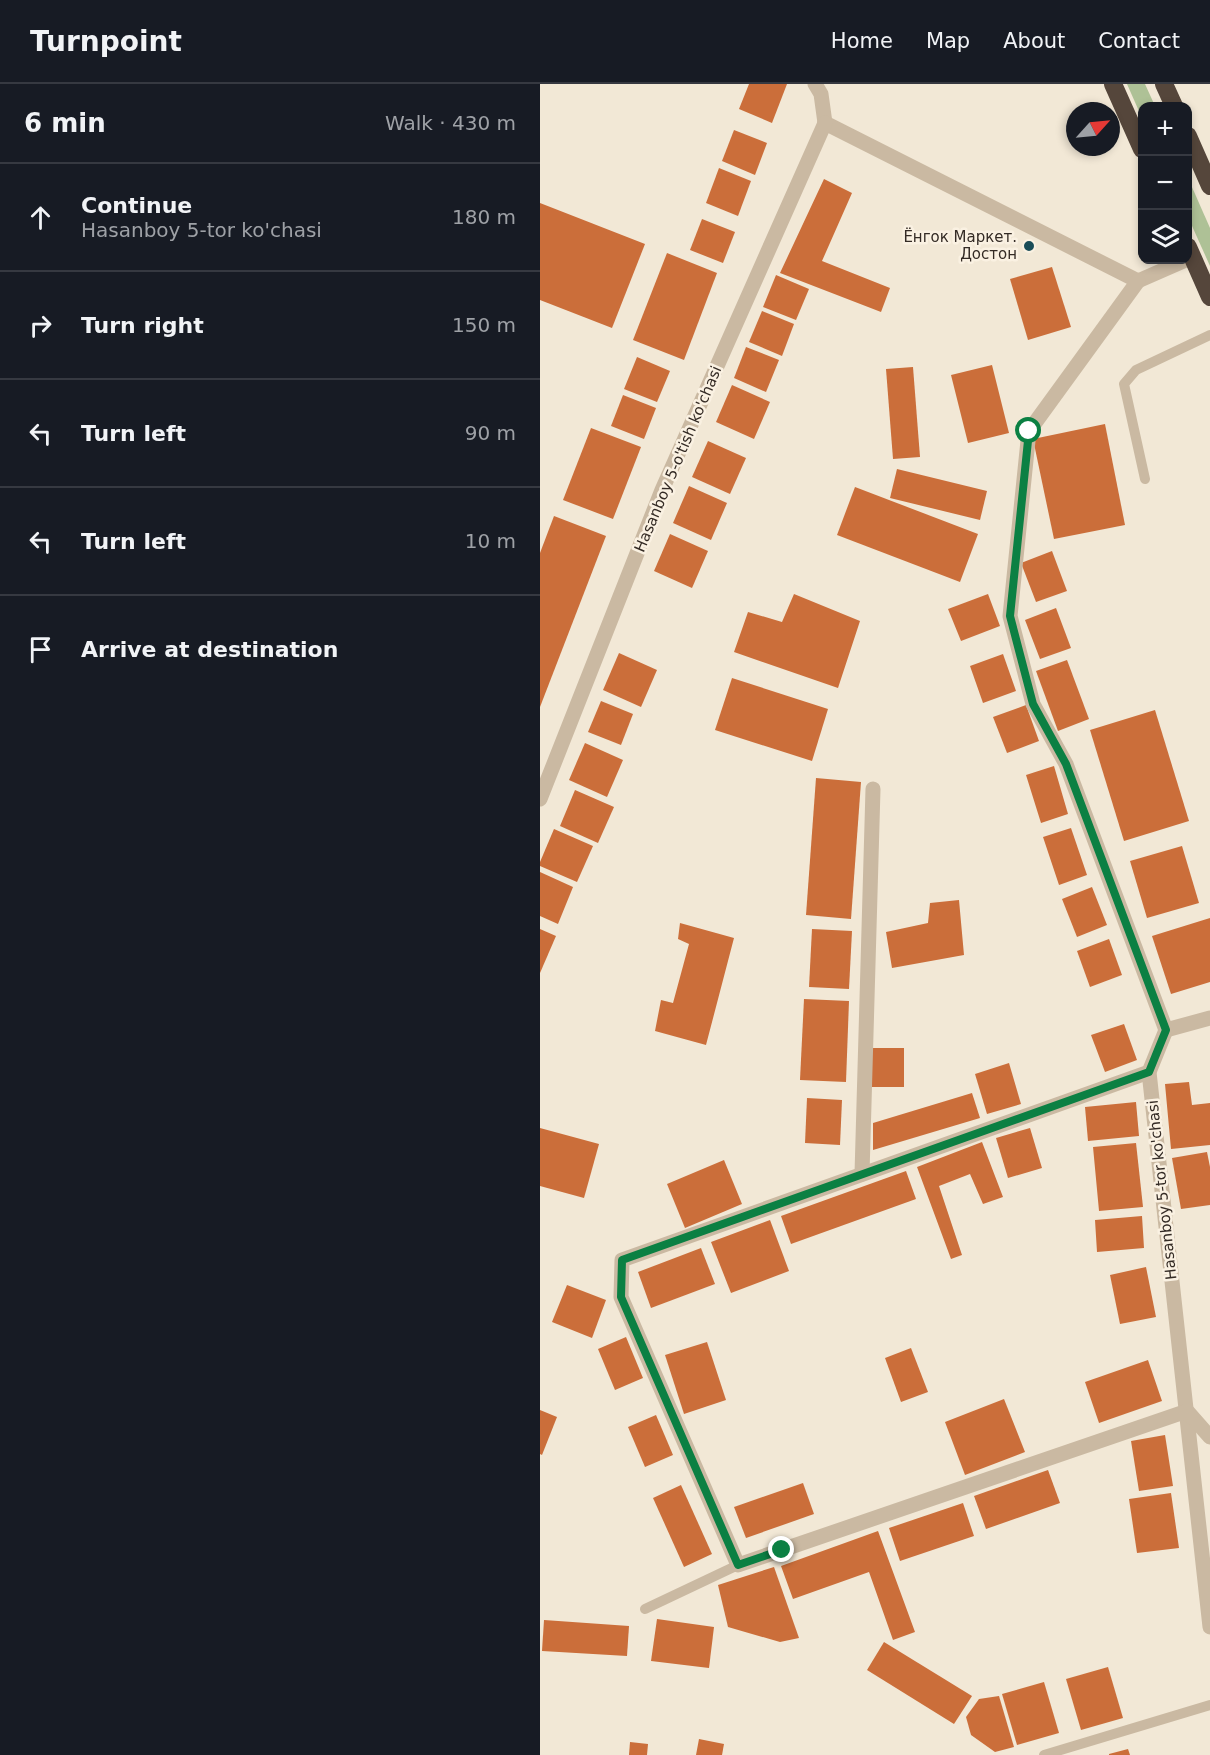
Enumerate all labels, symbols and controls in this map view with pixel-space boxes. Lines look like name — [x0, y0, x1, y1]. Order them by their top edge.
text: Turnpoint — [30, 25, 182, 58]
text: Home — [831, 29, 893, 53]
text: Map — [926, 29, 970, 53]
text: About — [1003, 29, 1065, 53]
text: Contact — [1098, 29, 1180, 53]
north arrow — [1066, 102, 1120, 156]
map controls — [1138, 102, 1192, 264]
button: + — [1138, 102, 1192, 156]
text: 6 min — [24, 108, 106, 138]
text: Walk · 430 m — [385, 111, 516, 135]
button: − — [1138, 156, 1192, 210]
text: Continue — [81, 193, 192, 218]
icon: ahead — [24, 201, 57, 234]
text: 180 m — [452, 205, 516, 229]
button: layers — [1138, 210, 1192, 264]
text: Hasanboy 5-tor ko'chasi — [81, 218, 322, 242]
place label: Ёнгок Маркет. Достон — [903, 227, 1017, 263]
marker: Ёнгок Маркет. Достон — [1022, 239, 1036, 253]
icon: right — [24, 309, 57, 342]
text: Turn right — [81, 313, 204, 338]
text: 150 m — [452, 313, 516, 337]
street label: Hasanboy 5-o'tish ko'chasi — [631, 363, 725, 555]
icon: left — [24, 417, 57, 450]
route start — [1015, 417, 1041, 443]
text: Turn left — [81, 421, 186, 446]
text: 90 m — [465, 421, 516, 445]
icon: left — [24, 525, 57, 558]
text: Turn left — [81, 529, 186, 554]
text: 10 m — [465, 529, 516, 553]
icon: arrive — [24, 633, 57, 666]
text: Arrive at destination — [81, 637, 338, 662]
street label: Hasanboy 5-tor ko'chasi — [1144, 1099, 1180, 1281]
route end — [768, 1536, 794, 1562]

